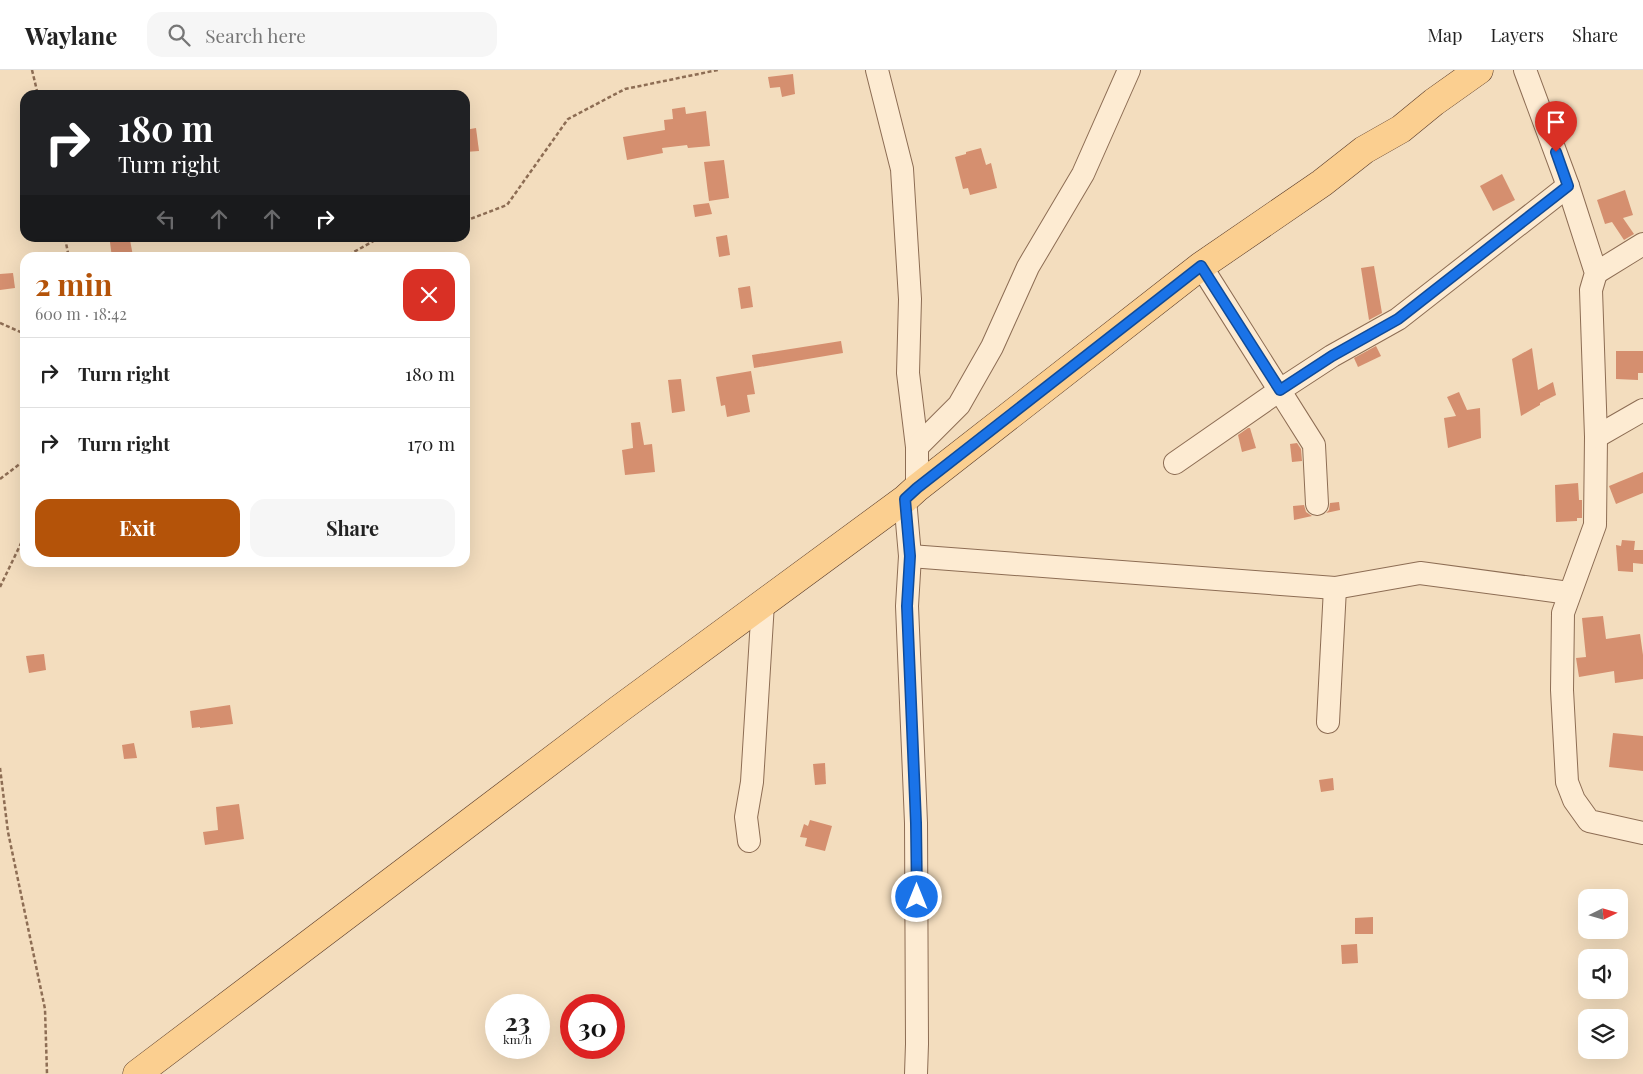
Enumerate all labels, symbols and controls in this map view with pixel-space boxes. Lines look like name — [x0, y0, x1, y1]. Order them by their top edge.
search box — [147, 12, 497, 57]
text: Waylane — [25, 19, 117, 51]
icon: search — [165, 21, 193, 49]
text: Search here — [205, 22, 306, 48]
text: Map — [1427, 23, 1462, 47]
text: Layers — [1490, 23, 1544, 47]
text: Share — [1572, 23, 1618, 47]
pin — [1535, 101, 1577, 152]
text: 180 m — [118, 104, 213, 151]
icon: arrive — [1542, 108, 1570, 136]
icon: right — [35, 110, 100, 175]
text: Turn right — [118, 149, 220, 179]
icon: left — [152, 205, 180, 233]
icon: ahead — [205, 205, 233, 233]
icon: ahead — [258, 205, 286, 233]
icon: right — [311, 205, 339, 233]
text: 2 min — [35, 264, 112, 304]
button: close — [403, 269, 455, 321]
text: 600 m · 18:42 — [35, 303, 127, 324]
icon: right — [35, 359, 63, 387]
text: Turn right — [78, 360, 170, 386]
text: 180 m — [405, 360, 455, 386]
icon: right — [35, 429, 63, 457]
text: Turn right — [78, 430, 170, 456]
text: 170 m — [407, 430, 455, 456]
button: Exit — [35, 499, 240, 557]
button: Share — [250, 499, 455, 557]
position arrow — [890, 870, 942, 922]
north arrow — [1578, 889, 1628, 939]
map controls — [1578, 889, 1628, 1059]
button: sound — [1578, 949, 1628, 999]
speed limit sign: 30 — [560, 994, 625, 1059]
text: 23 — [505, 1004, 530, 1037]
button: layers — [1578, 1009, 1628, 1059]
text: km/h — [503, 1031, 532, 1047]

